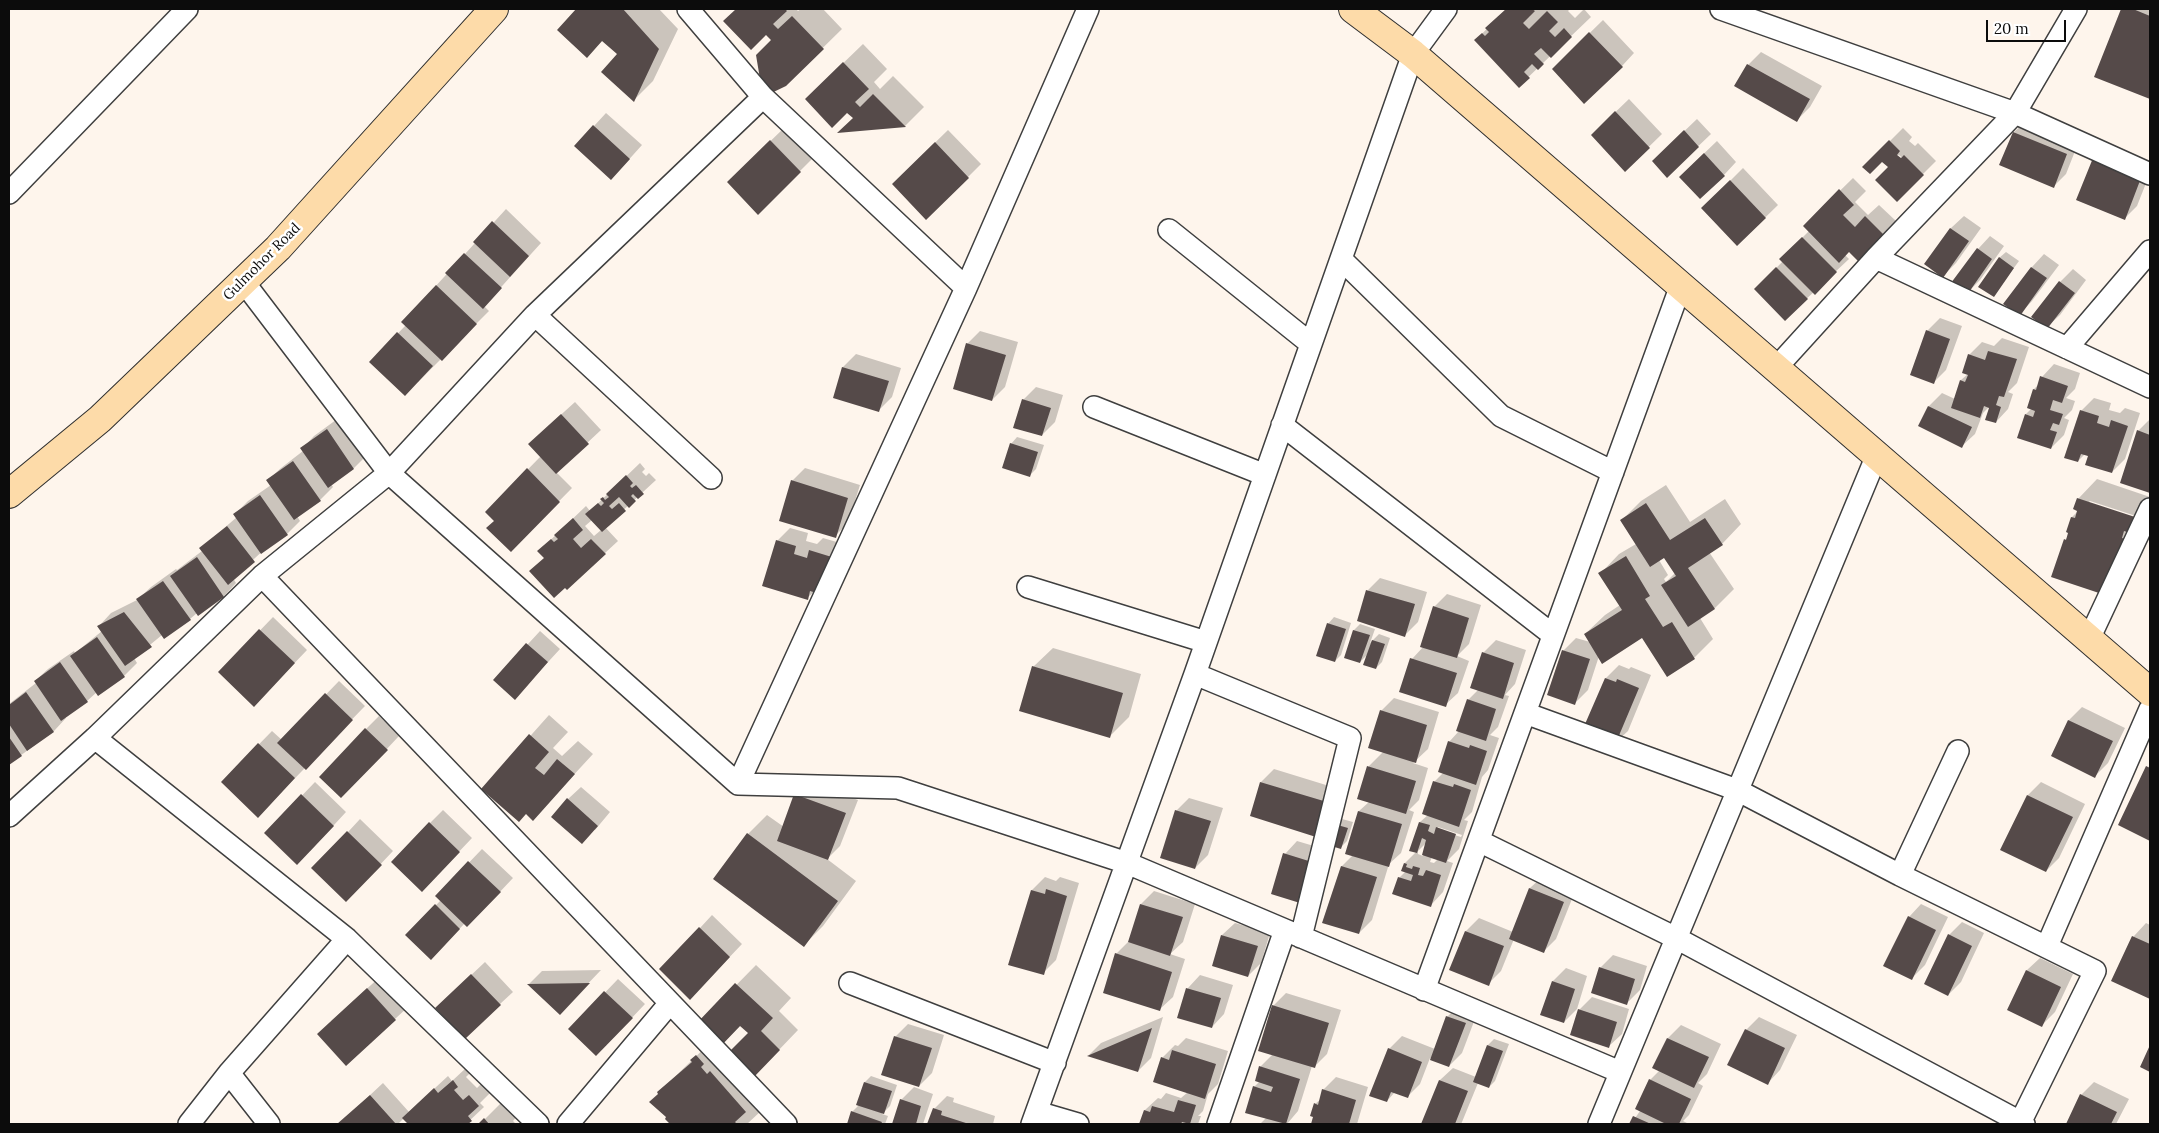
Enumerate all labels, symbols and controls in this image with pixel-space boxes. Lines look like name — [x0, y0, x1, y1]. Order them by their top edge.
scale bar — [1989, 10, 2069, 42]
text: 20 m — [1994, 19, 2029, 38]
street label: Gulmohor Road — [220, 220, 304, 304]

